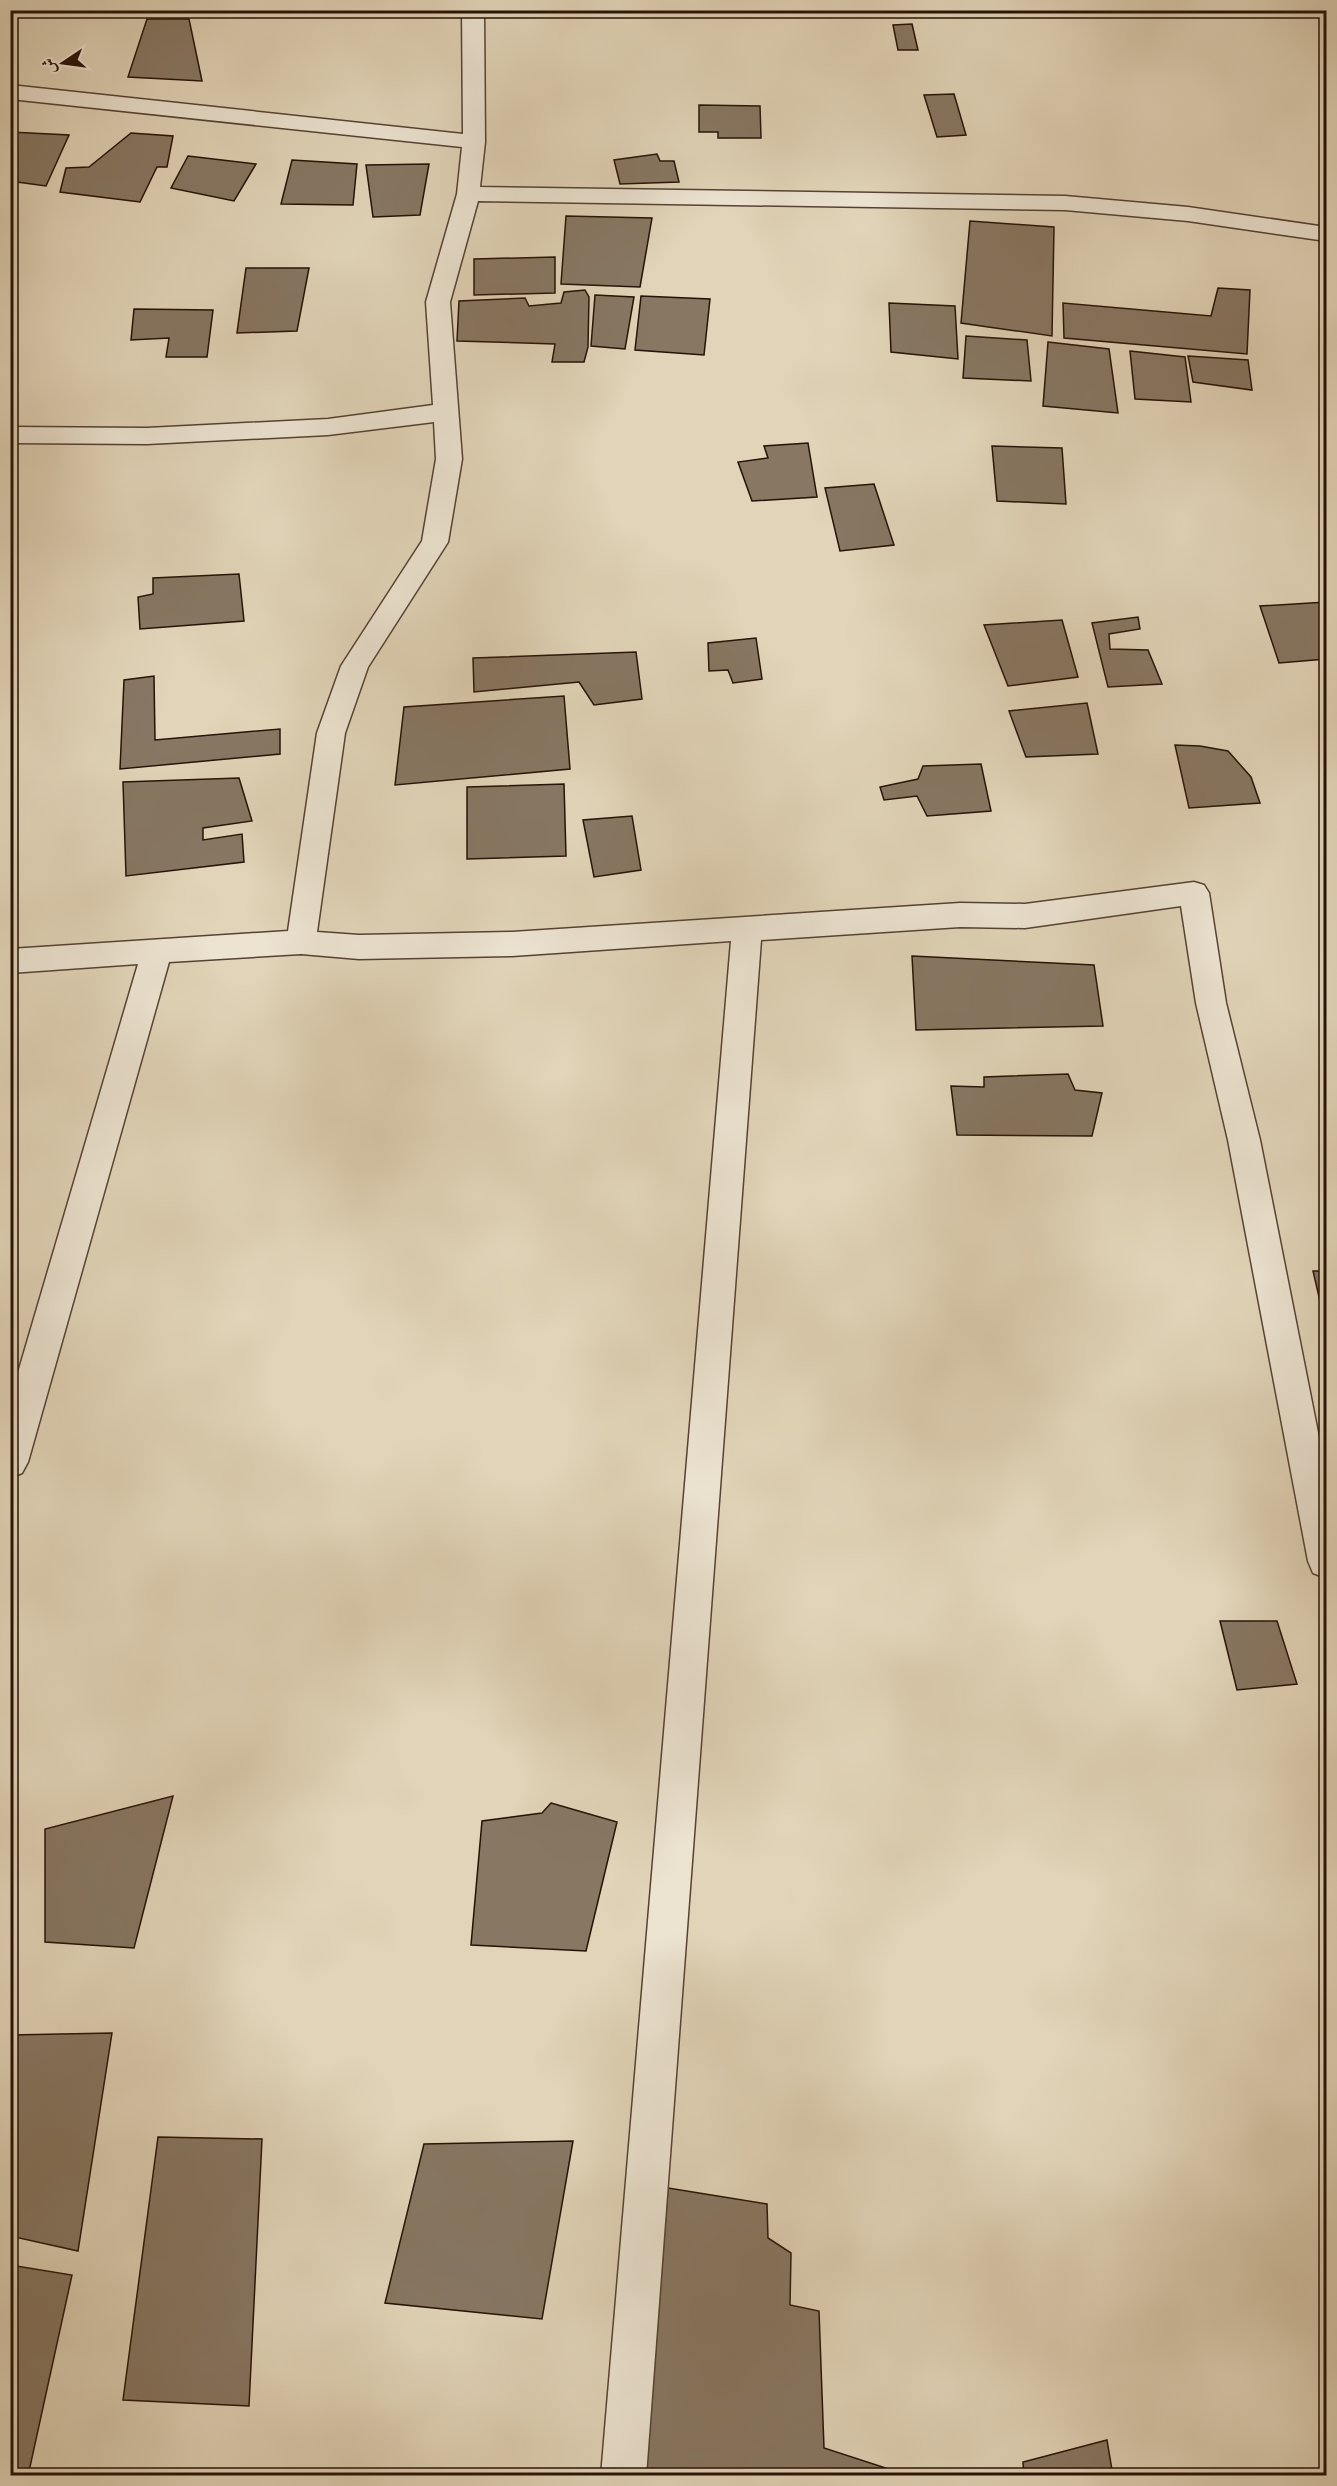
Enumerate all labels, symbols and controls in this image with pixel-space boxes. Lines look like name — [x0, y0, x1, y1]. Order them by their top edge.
north arrow — [33, 33, 93, 93]
text: ش — [38, 55, 64, 76]

